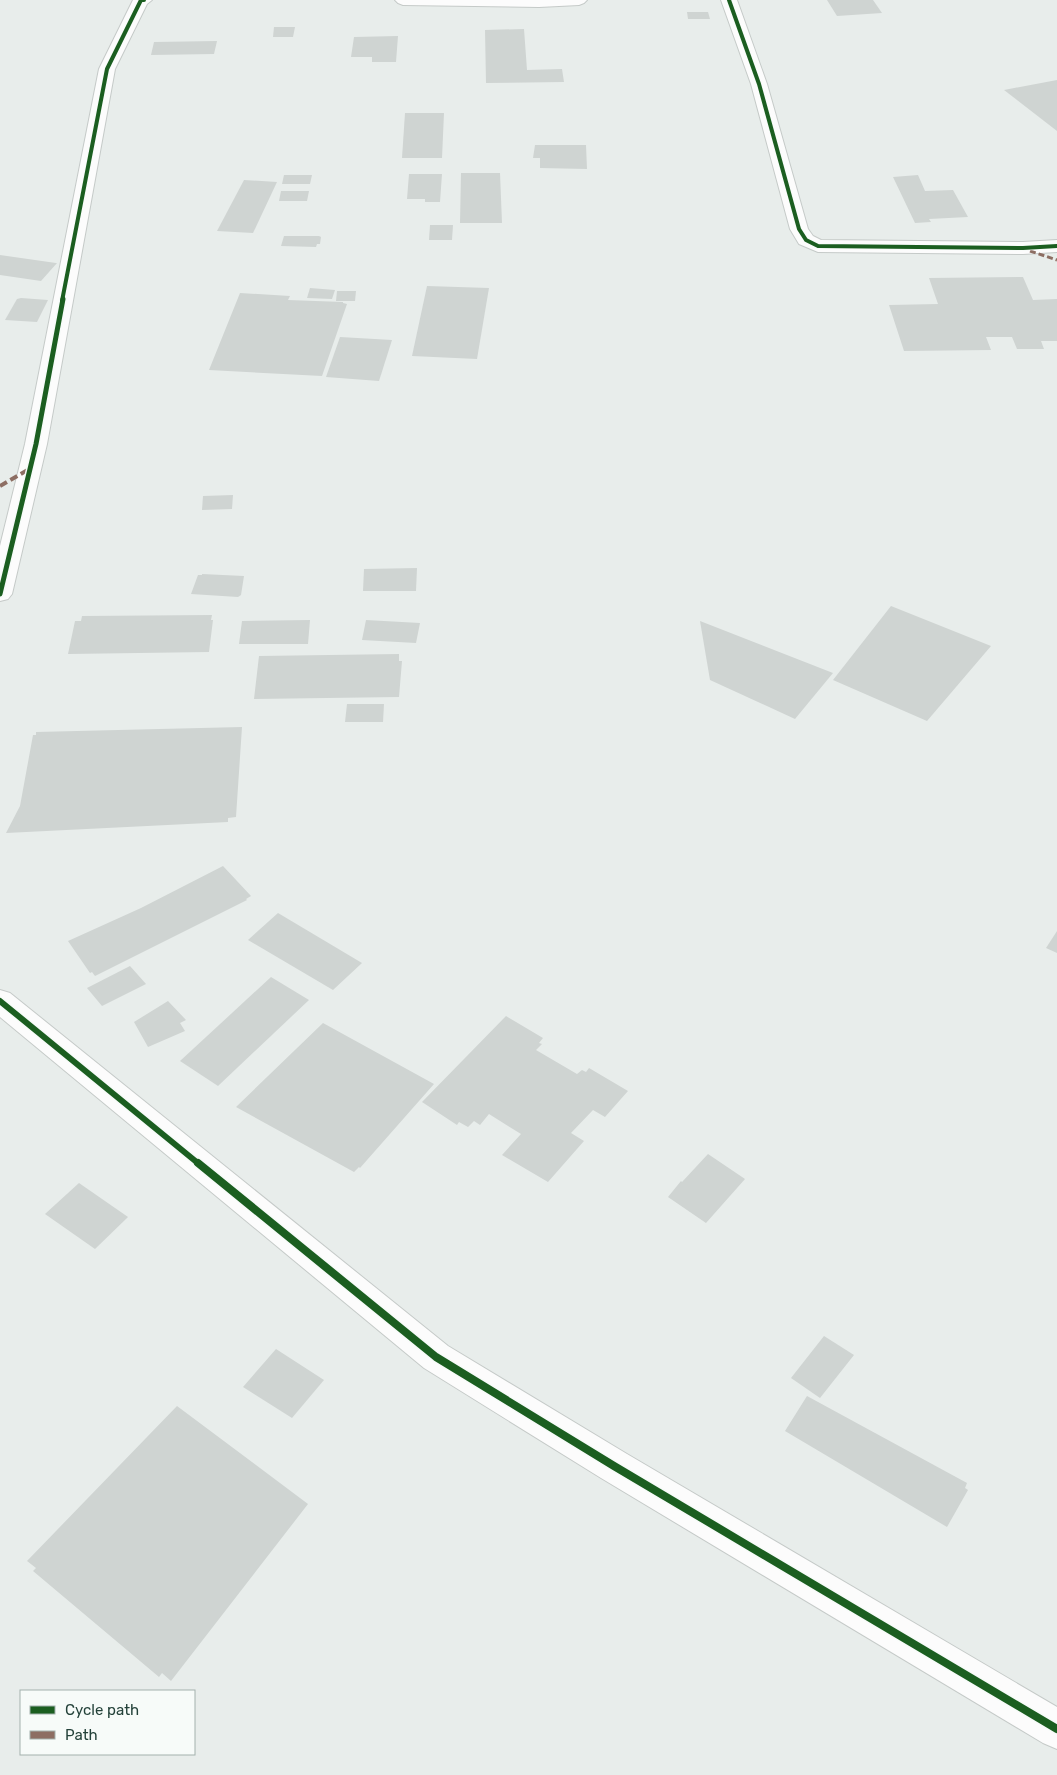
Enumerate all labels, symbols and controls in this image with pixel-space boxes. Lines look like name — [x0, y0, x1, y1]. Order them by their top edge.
legend — [20, 1690, 195, 1755]
text: Cycle path — [65, 1701, 139, 1719]
text: Path — [65, 1726, 98, 1744]

